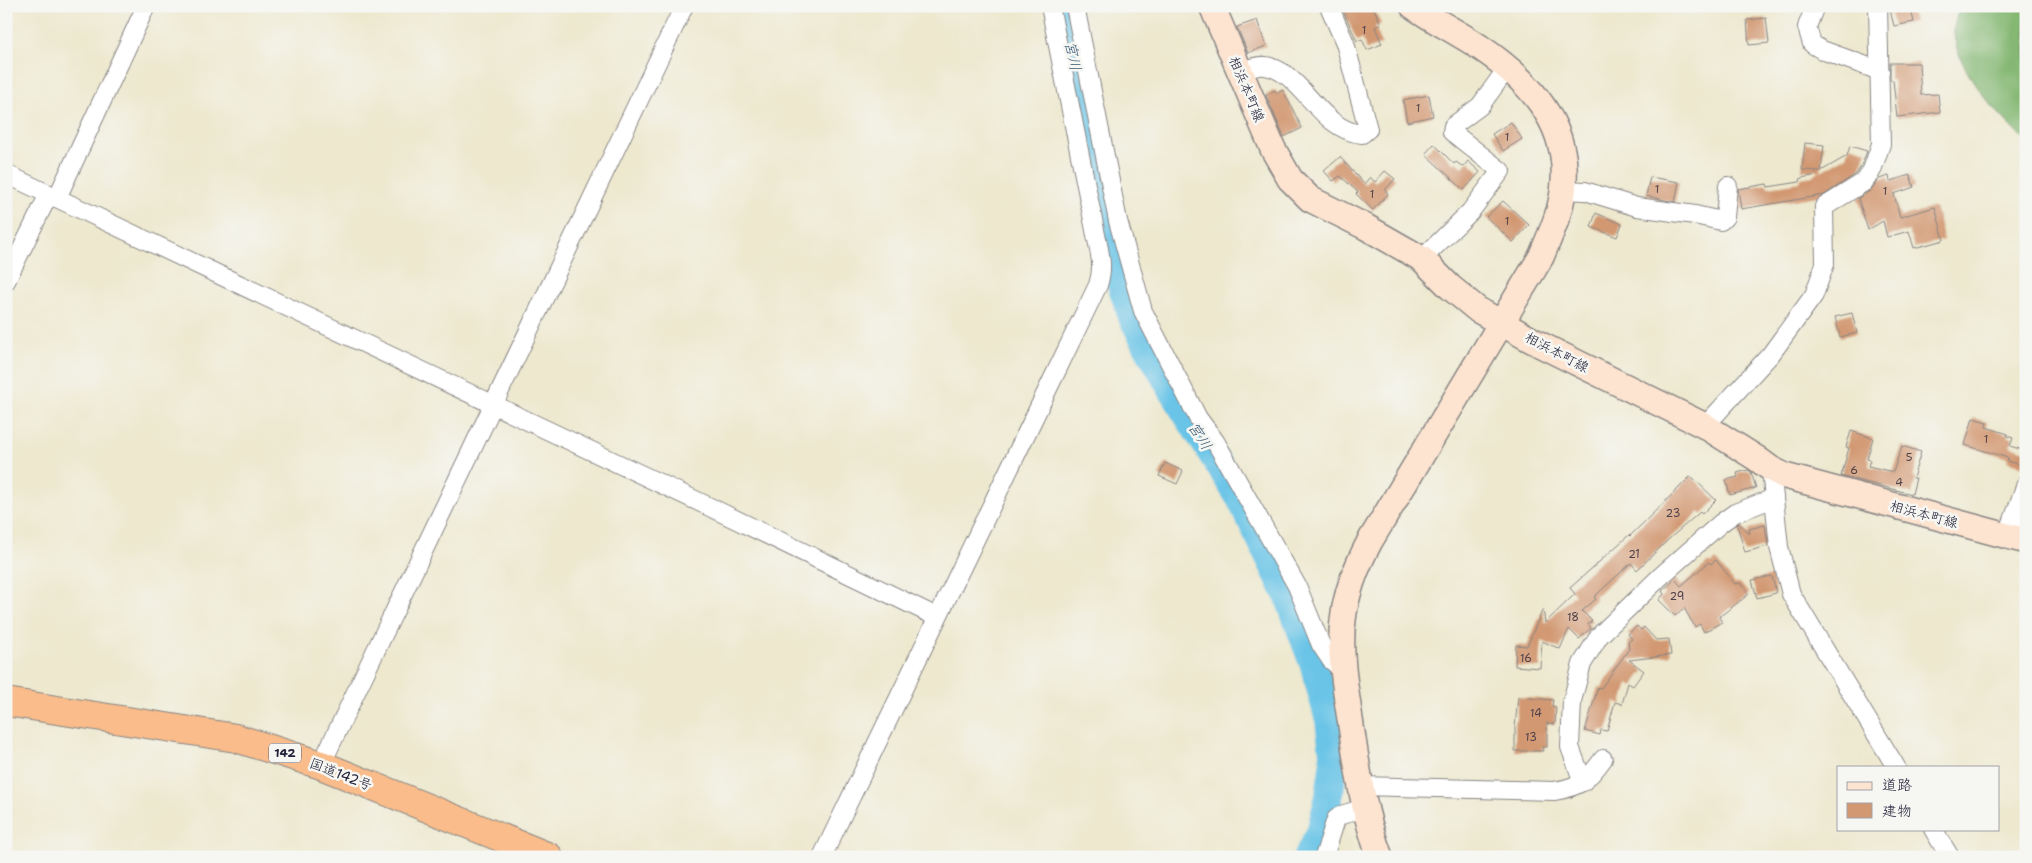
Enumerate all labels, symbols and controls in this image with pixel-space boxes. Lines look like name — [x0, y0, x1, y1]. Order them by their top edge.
house number: 1 — [1362, 23, 1366, 38]
water label: 宮川 — [1060, 39, 1086, 73]
street label: 相浜本町線 — [1225, 53, 1269, 125]
house number: 1 — [1416, 101, 1420, 116]
house number: 1 — [1505, 130, 1509, 145]
house number: 1 — [1655, 182, 1659, 197]
house number: 1 — [1883, 184, 1887, 199]
house number: 1 — [1370, 187, 1374, 202]
house number: 1 — [1505, 214, 1509, 229]
street label: 相浜本町線 — [1522, 328, 1592, 376]
water label: 宮川 — [1183, 418, 1217, 454]
house number: 1 — [1984, 432, 1988, 447]
house number: 5 — [1906, 450, 1913, 465]
house number: 6 — [1850, 463, 1858, 478]
house number: 4 — [1895, 475, 1903, 490]
street label: 相浜本町線 — [1888, 496, 1960, 532]
house number: 23 — [1666, 506, 1680, 521]
house number: 21 — [1628, 547, 1640, 562]
house number: 29 — [1670, 589, 1684, 604]
house number: 18 — [1567, 610, 1579, 625]
house number: 16 — [1520, 651, 1532, 666]
house number: 14 — [1530, 706, 1542, 721]
house number: 13 — [1525, 730, 1537, 745]
road number: 142 — [269, 744, 301, 762]
street label: 国道142号 — [307, 754, 375, 794]
legend — [1837, 766, 2000, 830]
text: 道路 — [1882, 775, 1912, 795]
text: 建物 — [1882, 801, 1912, 821]

